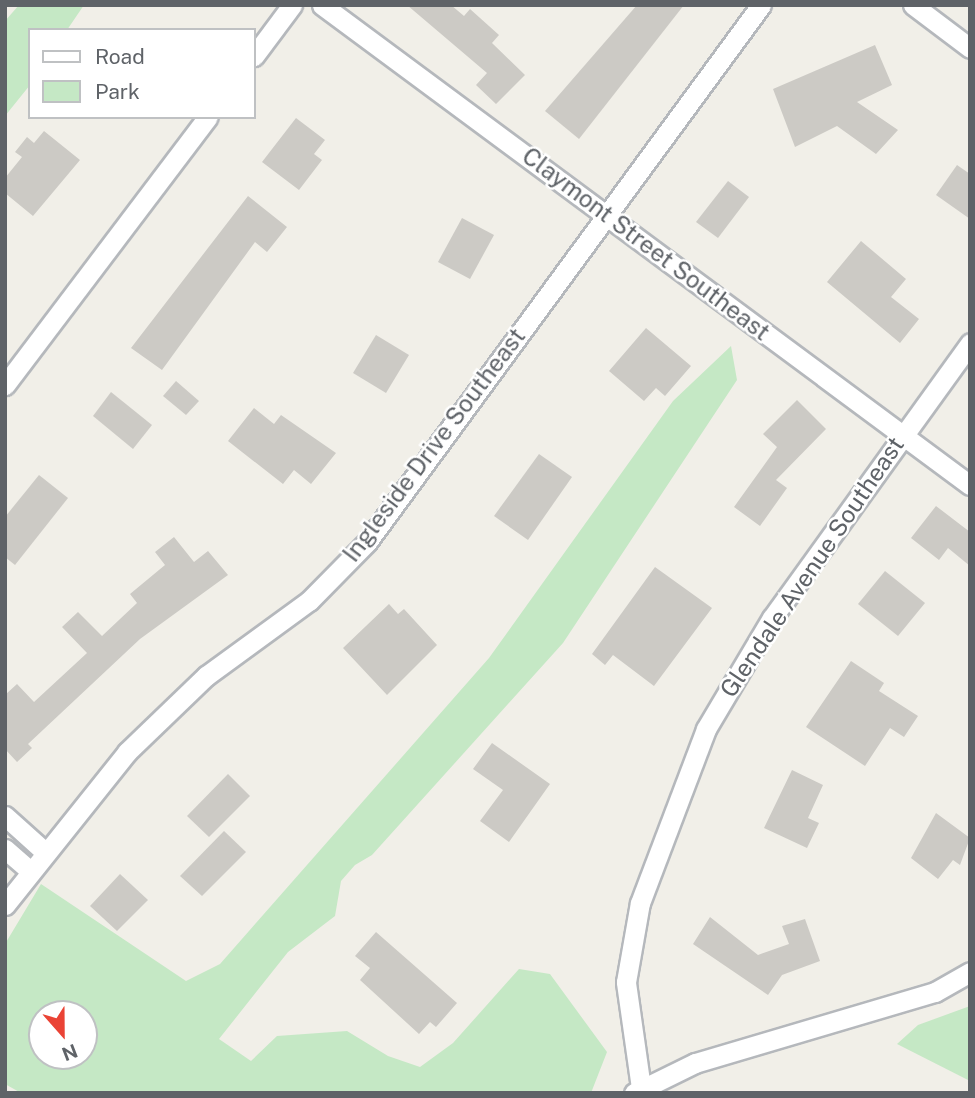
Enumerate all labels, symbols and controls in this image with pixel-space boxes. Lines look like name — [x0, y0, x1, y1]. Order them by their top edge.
legend — [28, 28, 256, 119]
text: Road — [95, 44, 145, 69]
text: Park — [95, 79, 140, 104]
street label: Claymont Street Southeast — [516, 141, 776, 347]
street label: Ingleside Drive Southeast — [337, 322, 531, 568]
street label: Glendale Avenue Southeast — [714, 431, 910, 703]
north arrow — [28, 1000, 98, 1070]
text: N — [59, 1040, 81, 1066]

